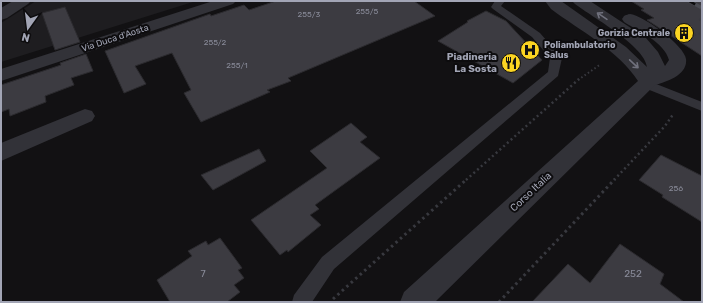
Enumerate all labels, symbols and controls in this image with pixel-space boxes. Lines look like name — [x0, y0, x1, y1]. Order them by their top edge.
house number: 255/5 — [356, 7, 379, 16]
north arrow — [8, 8, 48, 48]
house number: 255/3 — [298, 10, 321, 19]
one-way arrow — [597, 12, 608, 20]
street label: Via Duca d'Aosta — [80, 22, 150, 54]
building icon: Gorizia Centrale — [673, 22, 695, 44]
place label: Gorizia Centrale — [598, 28, 671, 38]
text: N — [20, 30, 31, 44]
house number: 255/2 — [204, 38, 227, 47]
hospital icon: Poliambulatorio Salus — [519, 39, 541, 61]
place label: Poliambulatorio Salus — [544, 40, 616, 60]
place label: Piadineria La Sosta — [447, 51, 497, 75]
restaurant icon: Piadineria La Sosta — [500, 52, 522, 74]
one-way arrow — [629, 60, 639, 69]
house number: 255/1 — [226, 61, 248, 70]
street label: Corso Italia — [508, 170, 554, 214]
house number: 256 — [669, 184, 683, 193]
house number: 7 — [200, 268, 206, 280]
house number: 252 — [624, 268, 642, 280]

